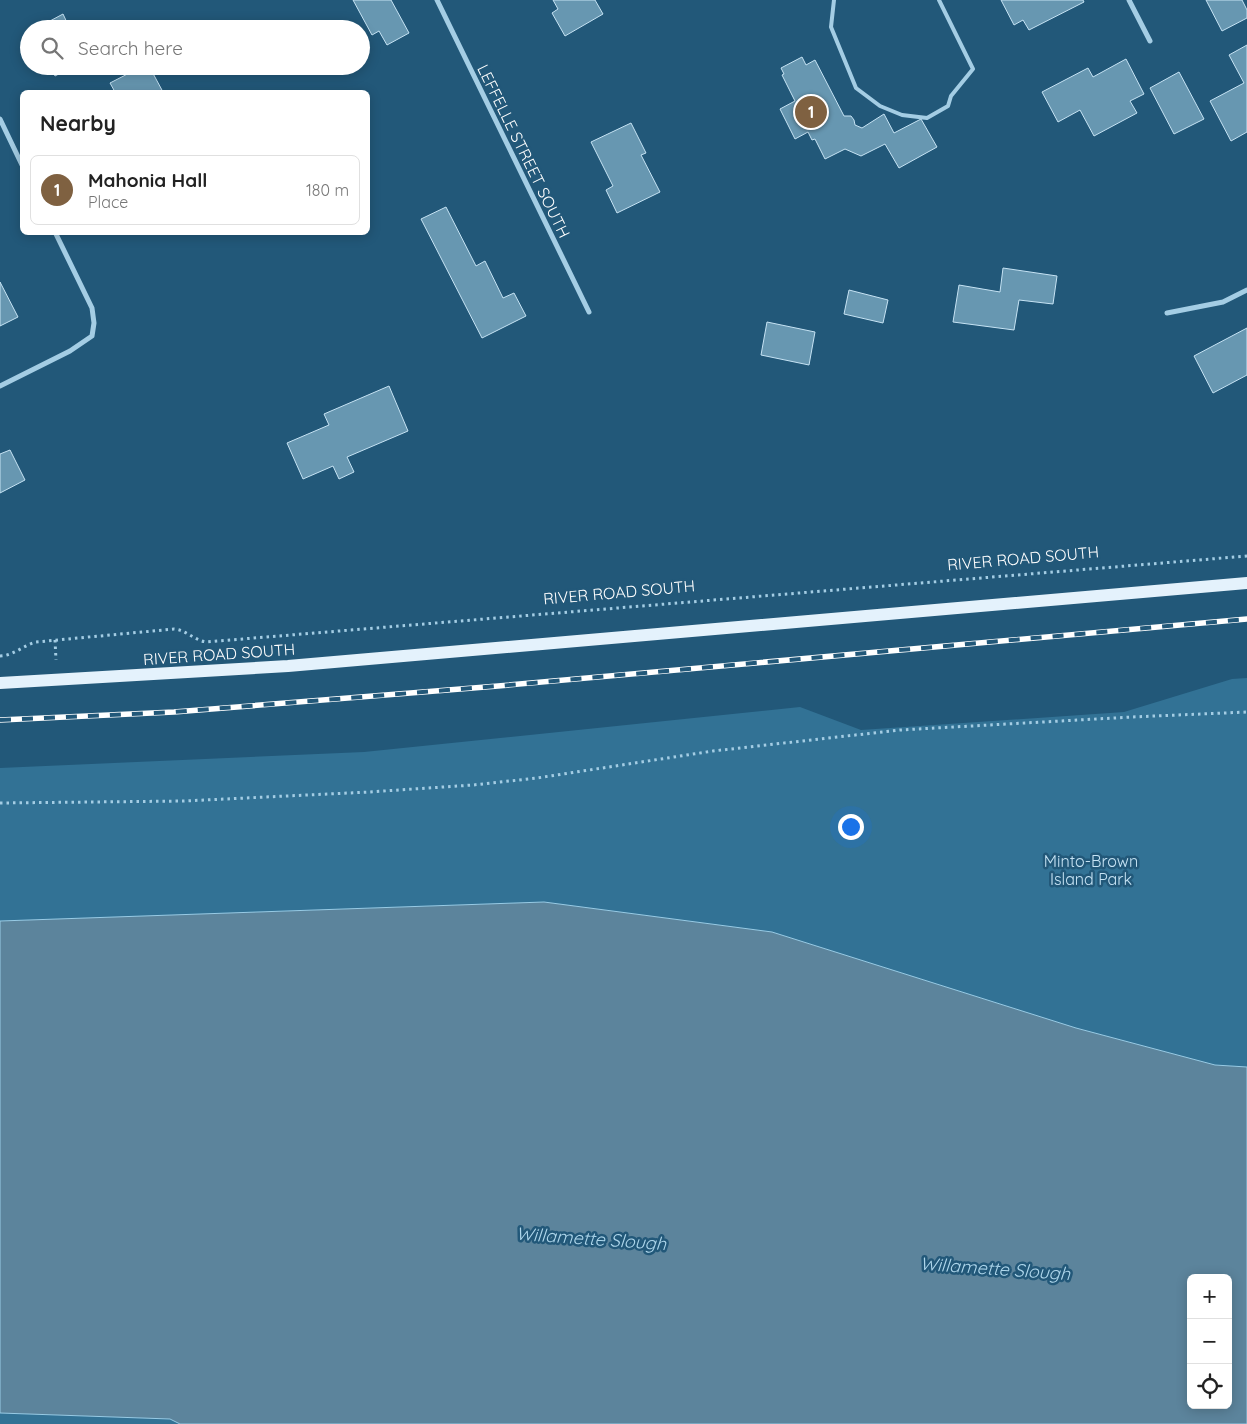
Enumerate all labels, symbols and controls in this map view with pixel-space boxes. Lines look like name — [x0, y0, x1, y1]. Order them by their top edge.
search box — [20, 20, 370, 75]
icon: search — [38, 34, 66, 62]
text: Search here — [78, 36, 183, 60]
street label: LEFFELLE STREET SOUTH — [473, 61, 575, 241]
pin: 1 — [795, 93, 827, 131]
text: Nearby — [40, 110, 116, 136]
text: Mahonia Hall — [88, 168, 207, 192]
text: 1 — [54, 180, 60, 200]
text: 180 m — [306, 180, 349, 200]
text: Place — [88, 192, 128, 212]
street label: RIVER ROAD SOUTH — [946, 541, 1100, 575]
street label: RIVER ROAD SOUTH — [542, 575, 696, 609]
street label: RIVER ROAD SOUTH — [142, 639, 296, 669]
your location — [838, 814, 864, 840]
park label: Minto-Brown Island Park — [1044, 851, 1138, 889]
water label: Willamette Slough — [515, 1222, 668, 1255]
water label: Willamette Slough — [919, 1252, 1072, 1285]
map controls — [1187, 1274, 1232, 1409]
button: + — [1187, 1274, 1232, 1319]
button: − — [1187, 1319, 1232, 1364]
button: locate — [1187, 1364, 1232, 1409]

